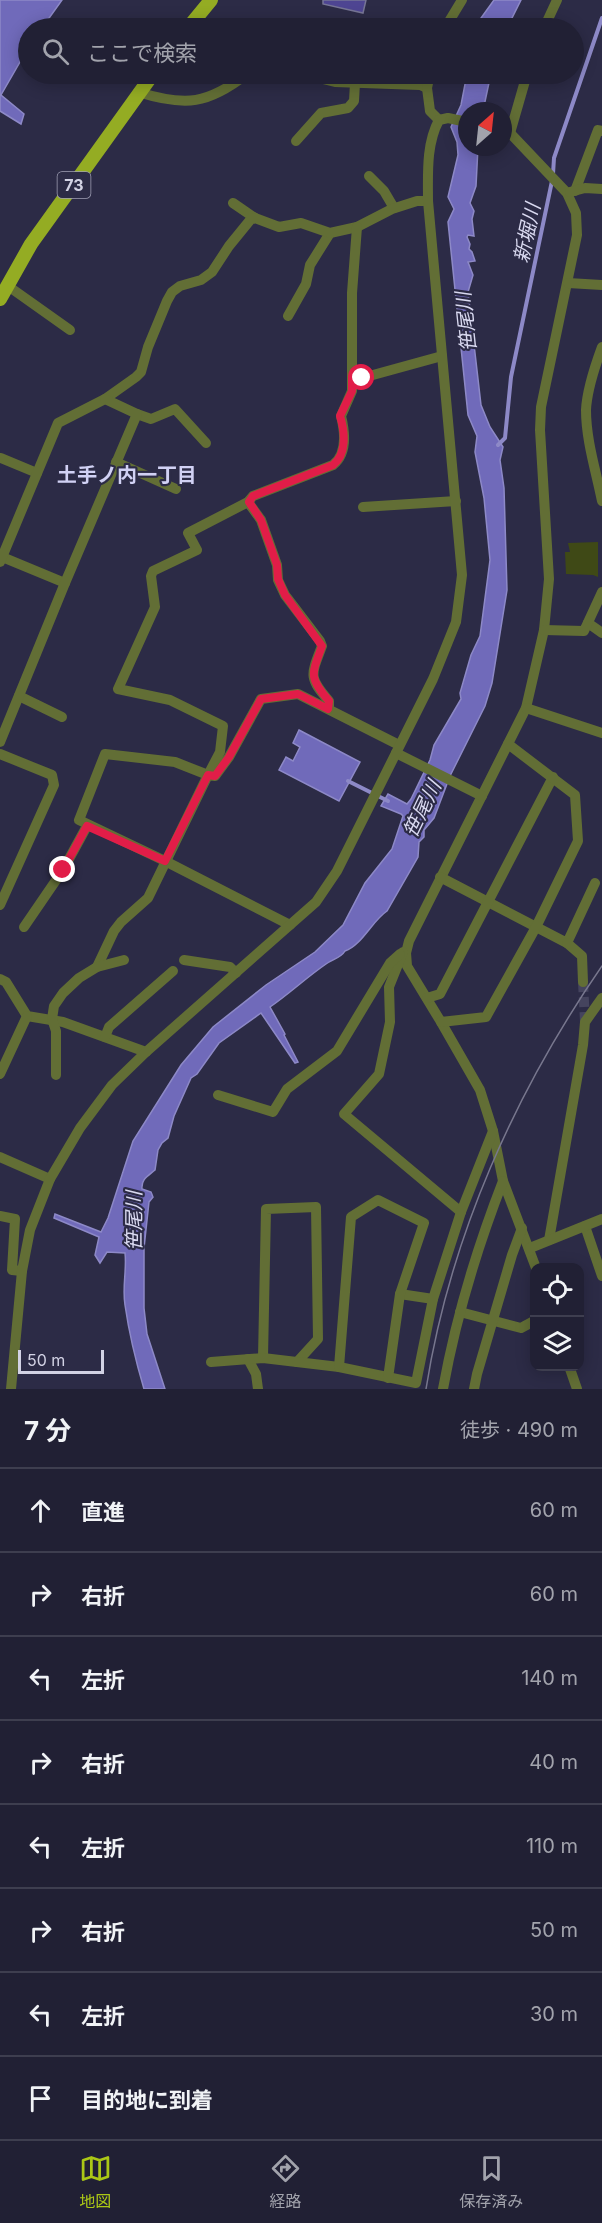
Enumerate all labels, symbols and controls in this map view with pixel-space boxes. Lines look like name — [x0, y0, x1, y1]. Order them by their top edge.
search box — [18, 18, 584, 84]
icon: search — [39, 35, 72, 68]
text: ここで検索 — [87, 40, 197, 66]
north arrow — [458, 102, 512, 156]
road number: 73 — [58, 172, 90, 198]
water label: 新堀川 — [509, 199, 545, 265]
water label: 笹尾川 — [451, 289, 481, 353]
route start — [348, 364, 374, 390]
district label: 土手ノ内一丁目 — [57, 463, 197, 487]
water label: 笹尾川 — [398, 775, 447, 841]
route end — [49, 856, 75, 882]
water label: 笹尾川 — [122, 1189, 146, 1251]
map controls — [530, 1263, 584, 1371]
button: locate — [530, 1263, 584, 1317]
button: layers — [530, 1317, 584, 1371]
scale bar — [18, 1347, 104, 1374]
text: 50 m — [27, 1350, 65, 1370]
text: 7 分 — [24, 1415, 71, 1446]
text: 徒歩 · 490 m — [460, 1418, 578, 1442]
icon: ahead — [24, 1494, 57, 1527]
text: 60 m — [530, 1498, 578, 1522]
text: 直進 — [81, 1499, 125, 1525]
icon: right — [24, 1578, 57, 1611]
text: 60 m — [530, 1582, 578, 1606]
text: 右折 — [81, 1583, 125, 1609]
icon: left — [24, 1662, 57, 1695]
text: 140 m — [521, 1666, 578, 1690]
text: 左折 — [81, 1667, 125, 1693]
icon: right — [24, 1746, 57, 1779]
text: 40 m — [529, 1750, 578, 1774]
text: 右折 — [81, 1751, 125, 1777]
icon: left — [24, 1830, 57, 1863]
text: 110 m — [526, 1834, 578, 1858]
text: 左折 — [81, 1835, 125, 1861]
icon: right — [24, 1914, 57, 1947]
text: 50 m — [530, 1918, 578, 1942]
text: 右折 — [81, 1919, 125, 1945]
icon: left — [24, 1998, 57, 2031]
text: 30 m — [530, 2002, 578, 2026]
text: 左折 — [81, 2003, 125, 2029]
icon: arrive — [24, 2082, 57, 2115]
text: 目的地に到着 — [81, 2087, 213, 2113]
tab: 地図 — [79, 2152, 112, 2212]
tab: 経路 — [269, 2152, 302, 2212]
tab: 保存済み — [459, 2152, 523, 2212]

